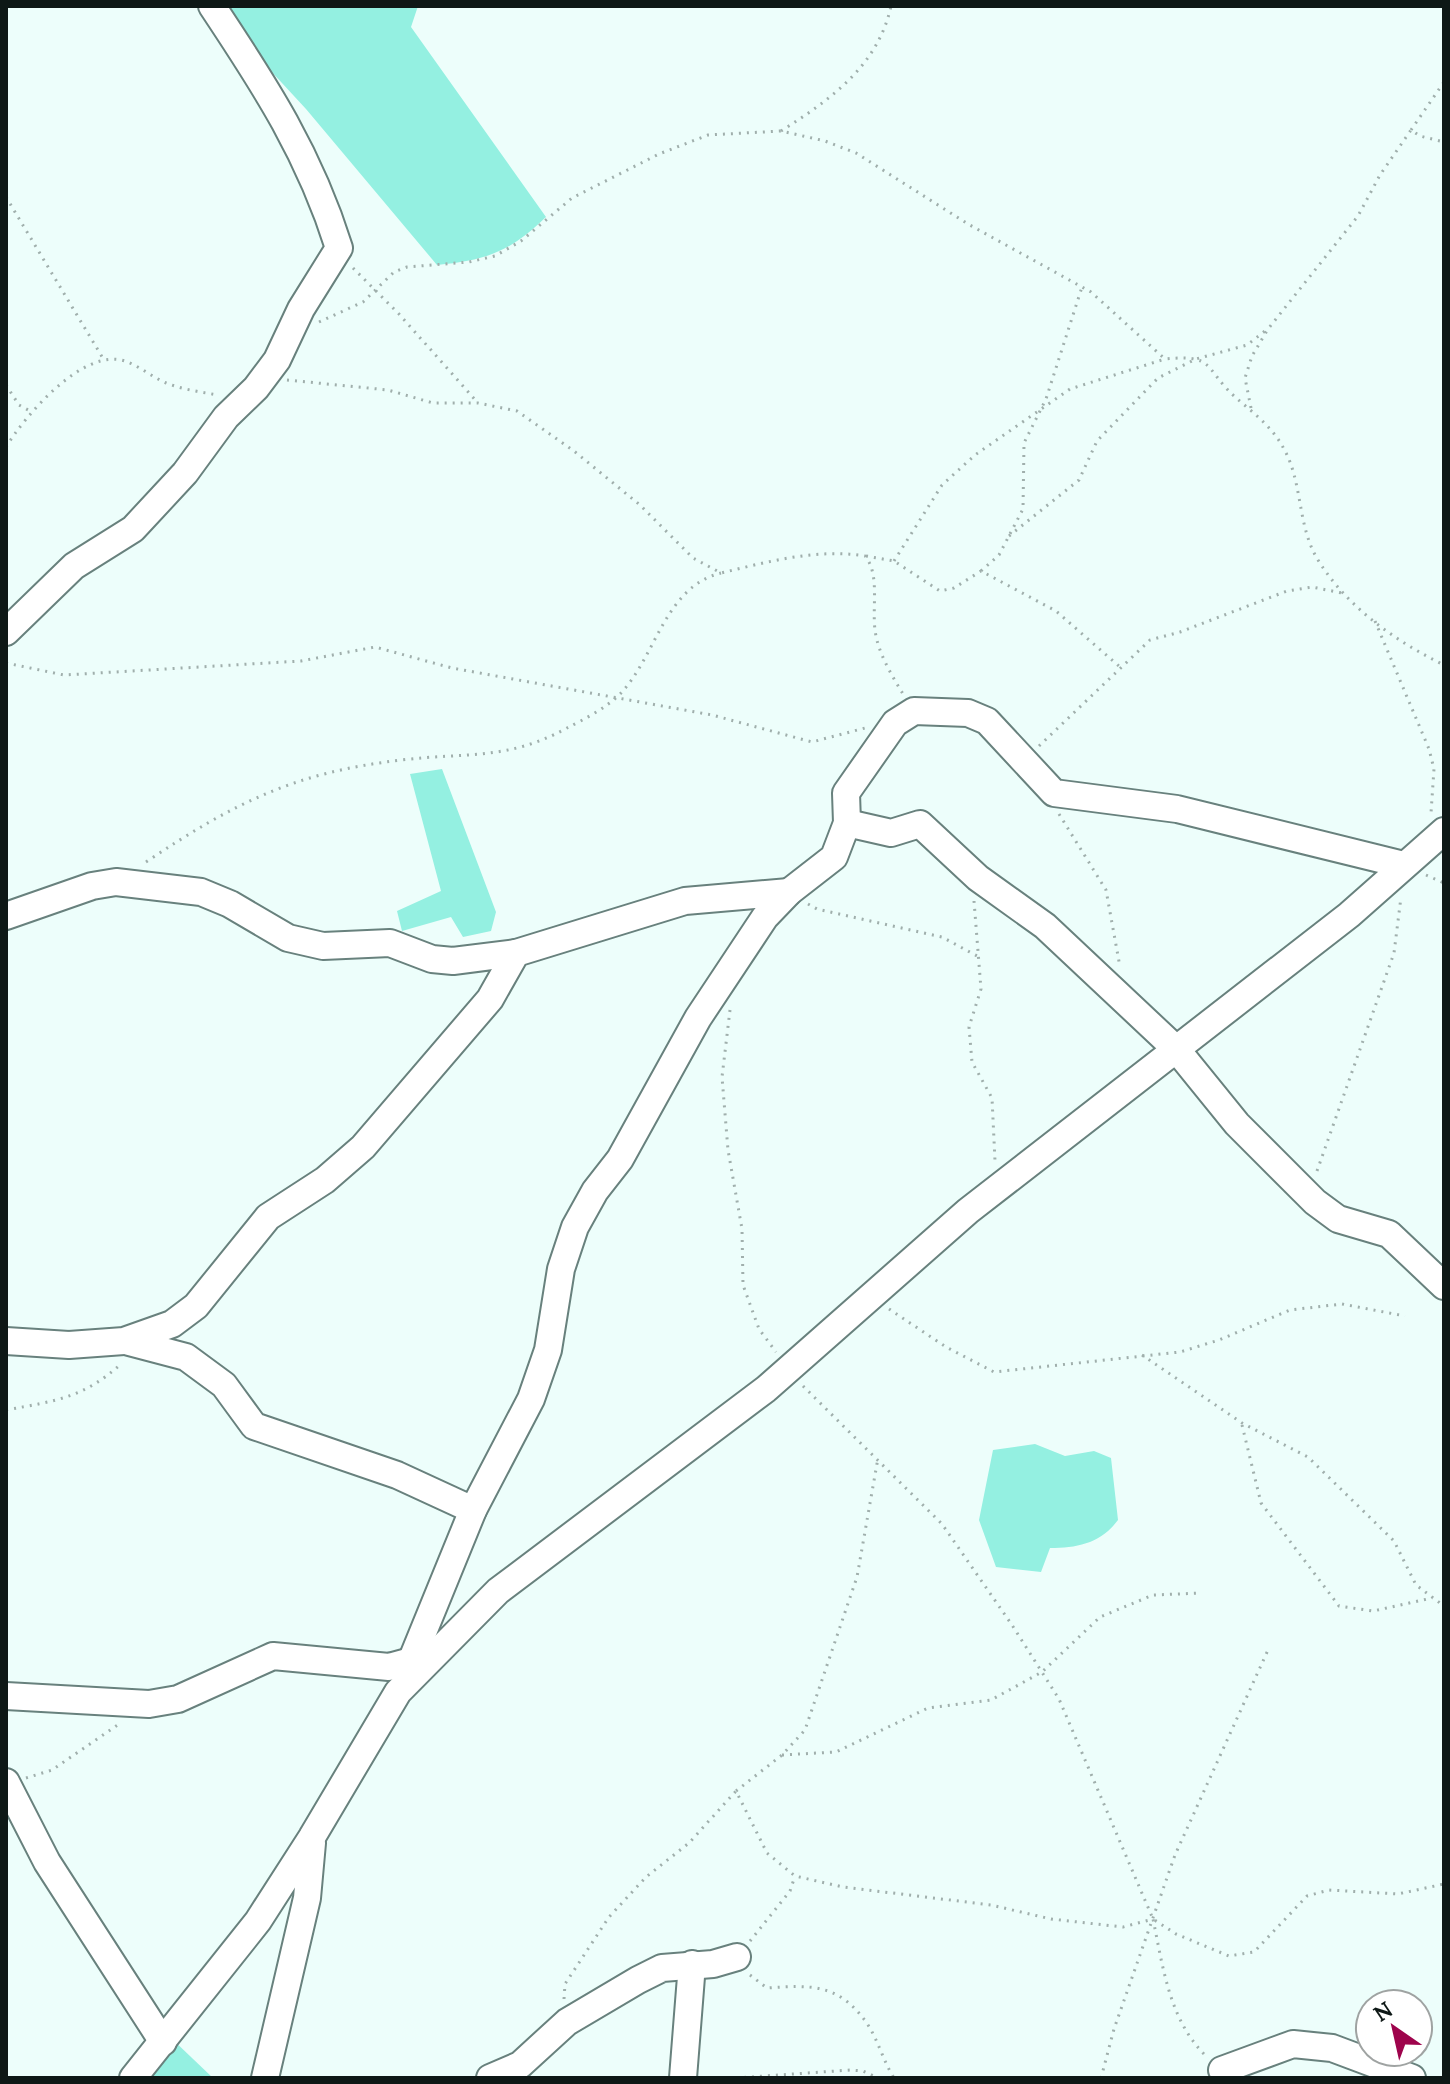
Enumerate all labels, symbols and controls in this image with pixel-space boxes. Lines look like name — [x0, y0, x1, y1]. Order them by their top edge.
north arrow — [1354, 1988, 1434, 2068]
text: N — [1368, 1995, 1398, 2028]

